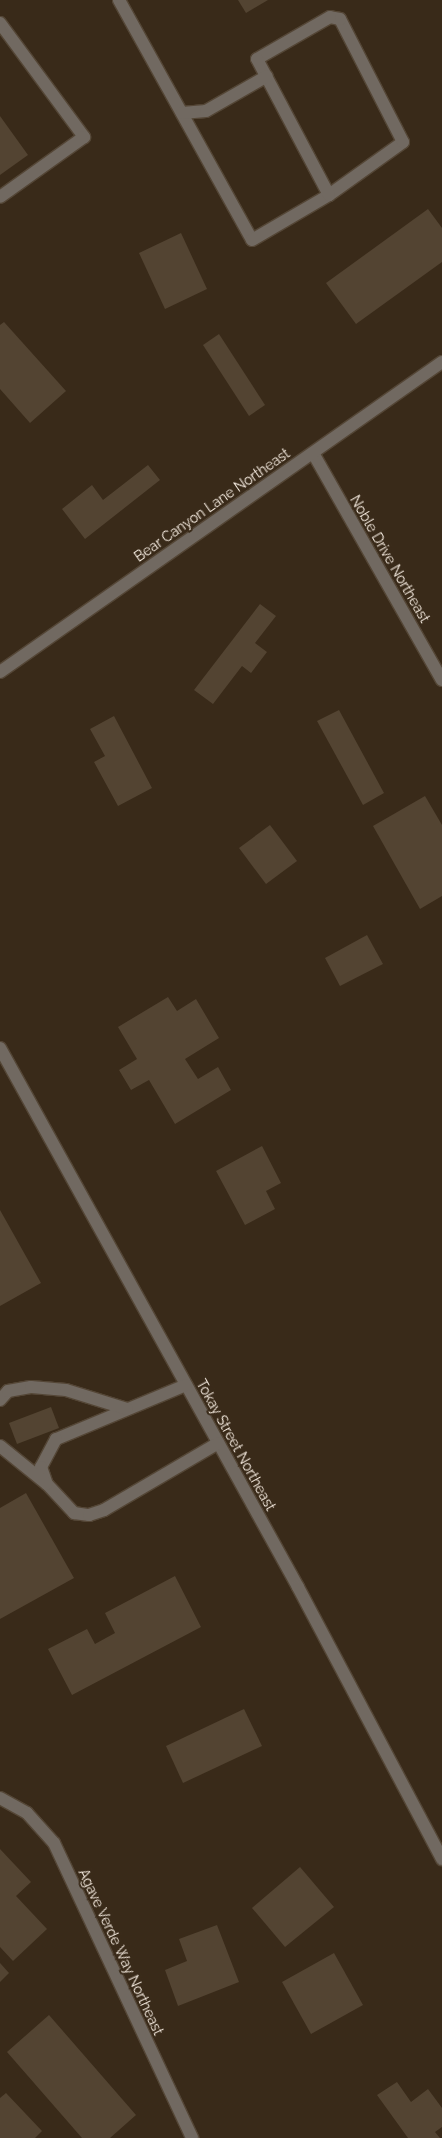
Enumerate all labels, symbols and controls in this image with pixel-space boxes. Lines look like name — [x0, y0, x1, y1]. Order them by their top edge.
street label: Bear Canyon Lane Northeast — [131, 445, 293, 565]
street label: Noble Drive Northeast — [347, 492, 433, 626]
street label: Tokay Street Northeast — [193, 1376, 279, 1514]
street label: Agave Verde Way Northeast — [75, 1866, 167, 2038]

